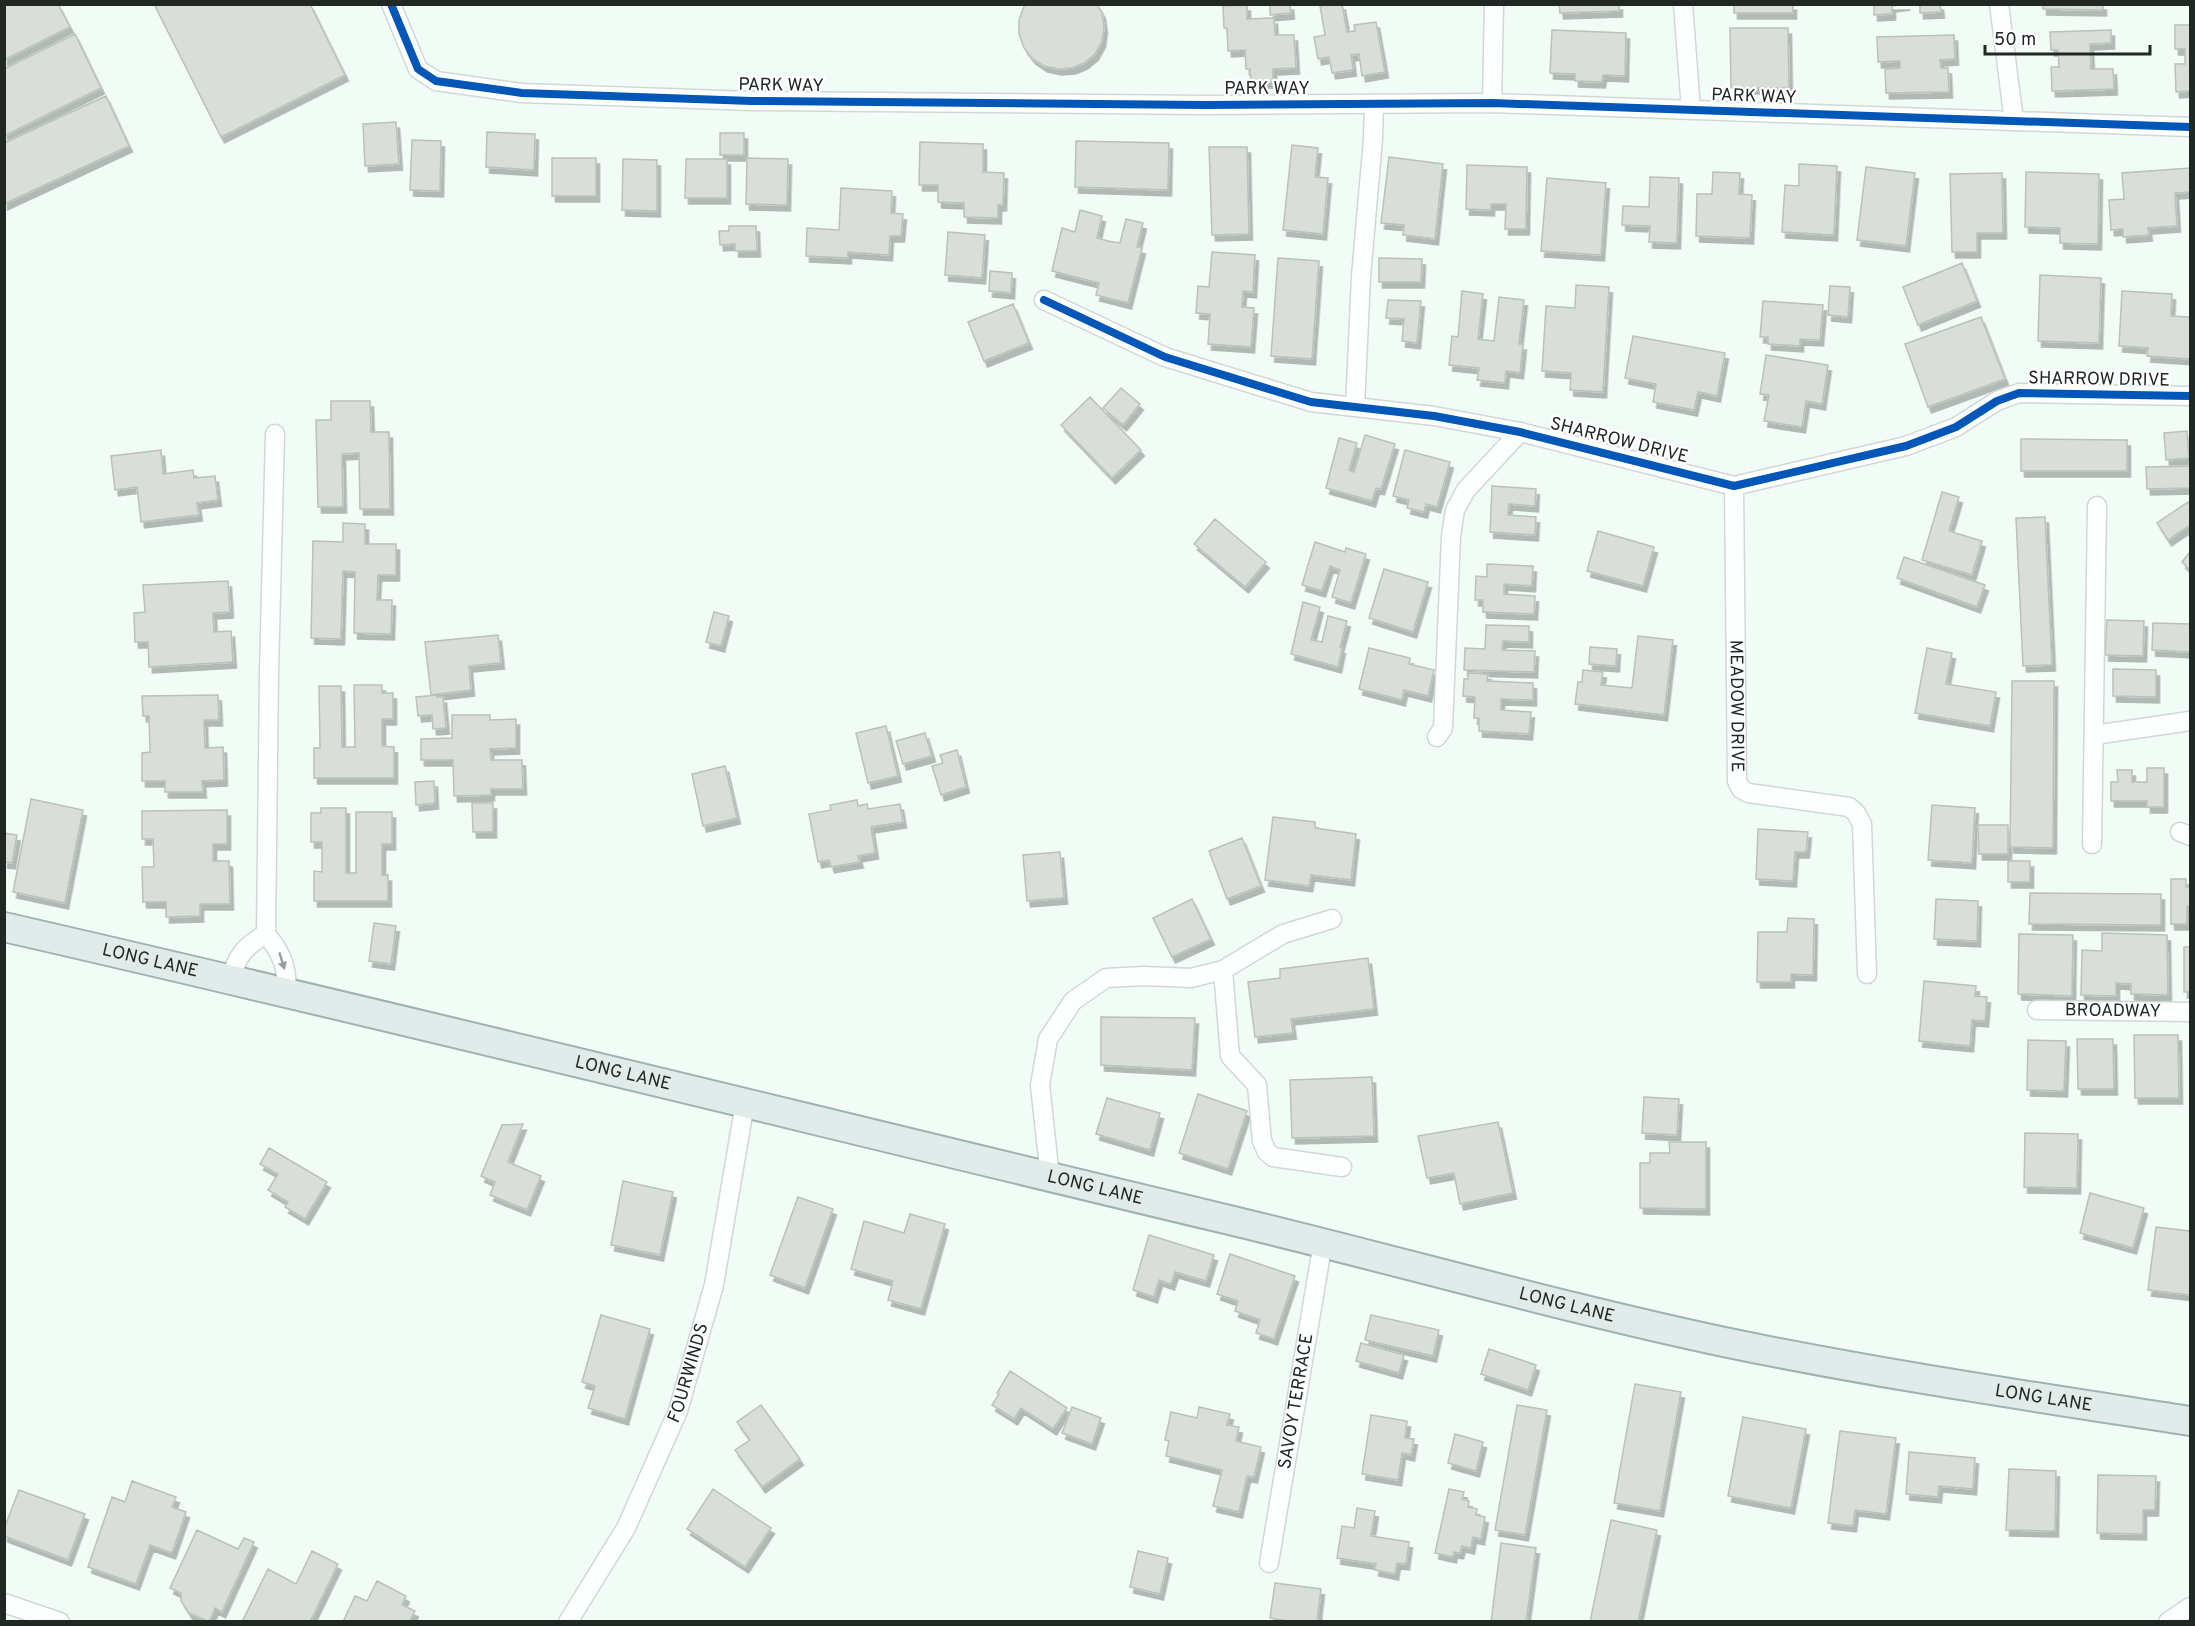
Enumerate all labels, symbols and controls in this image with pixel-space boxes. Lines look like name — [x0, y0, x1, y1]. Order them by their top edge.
scale bar — [1985, 18, 2150, 56]
text: 50 m — [1994, 29, 2036, 52]
street label: PARK WAY — [738, 74, 824, 98]
street label: PARK WAY — [1224, 78, 1310, 101]
street label: PARK WAY — [1711, 84, 1797, 110]
street label: SHARROW DRIVE — [2028, 367, 2170, 393]
street label: SHARROW DRIVE — [1547, 413, 1691, 469]
street label: MEADOW DRIVE — [1724, 640, 1748, 772]
street label: LONG LANE — [100, 938, 201, 983]
one-way arrow — [278, 952, 287, 970]
street label: BROADWAY — [2065, 999, 2161, 1023]
street label: LONG LANE — [572, 1051, 673, 1096]
street label: LONG LANE — [1045, 1165, 1146, 1210]
street label: LONG LANE — [1516, 1282, 1617, 1328]
street label: FOURWINDS — [663, 1320, 714, 1427]
street label: SAVOY TERRACE — [1273, 1332, 1319, 1471]
street label: LONG LANE — [1993, 1379, 2094, 1417]

